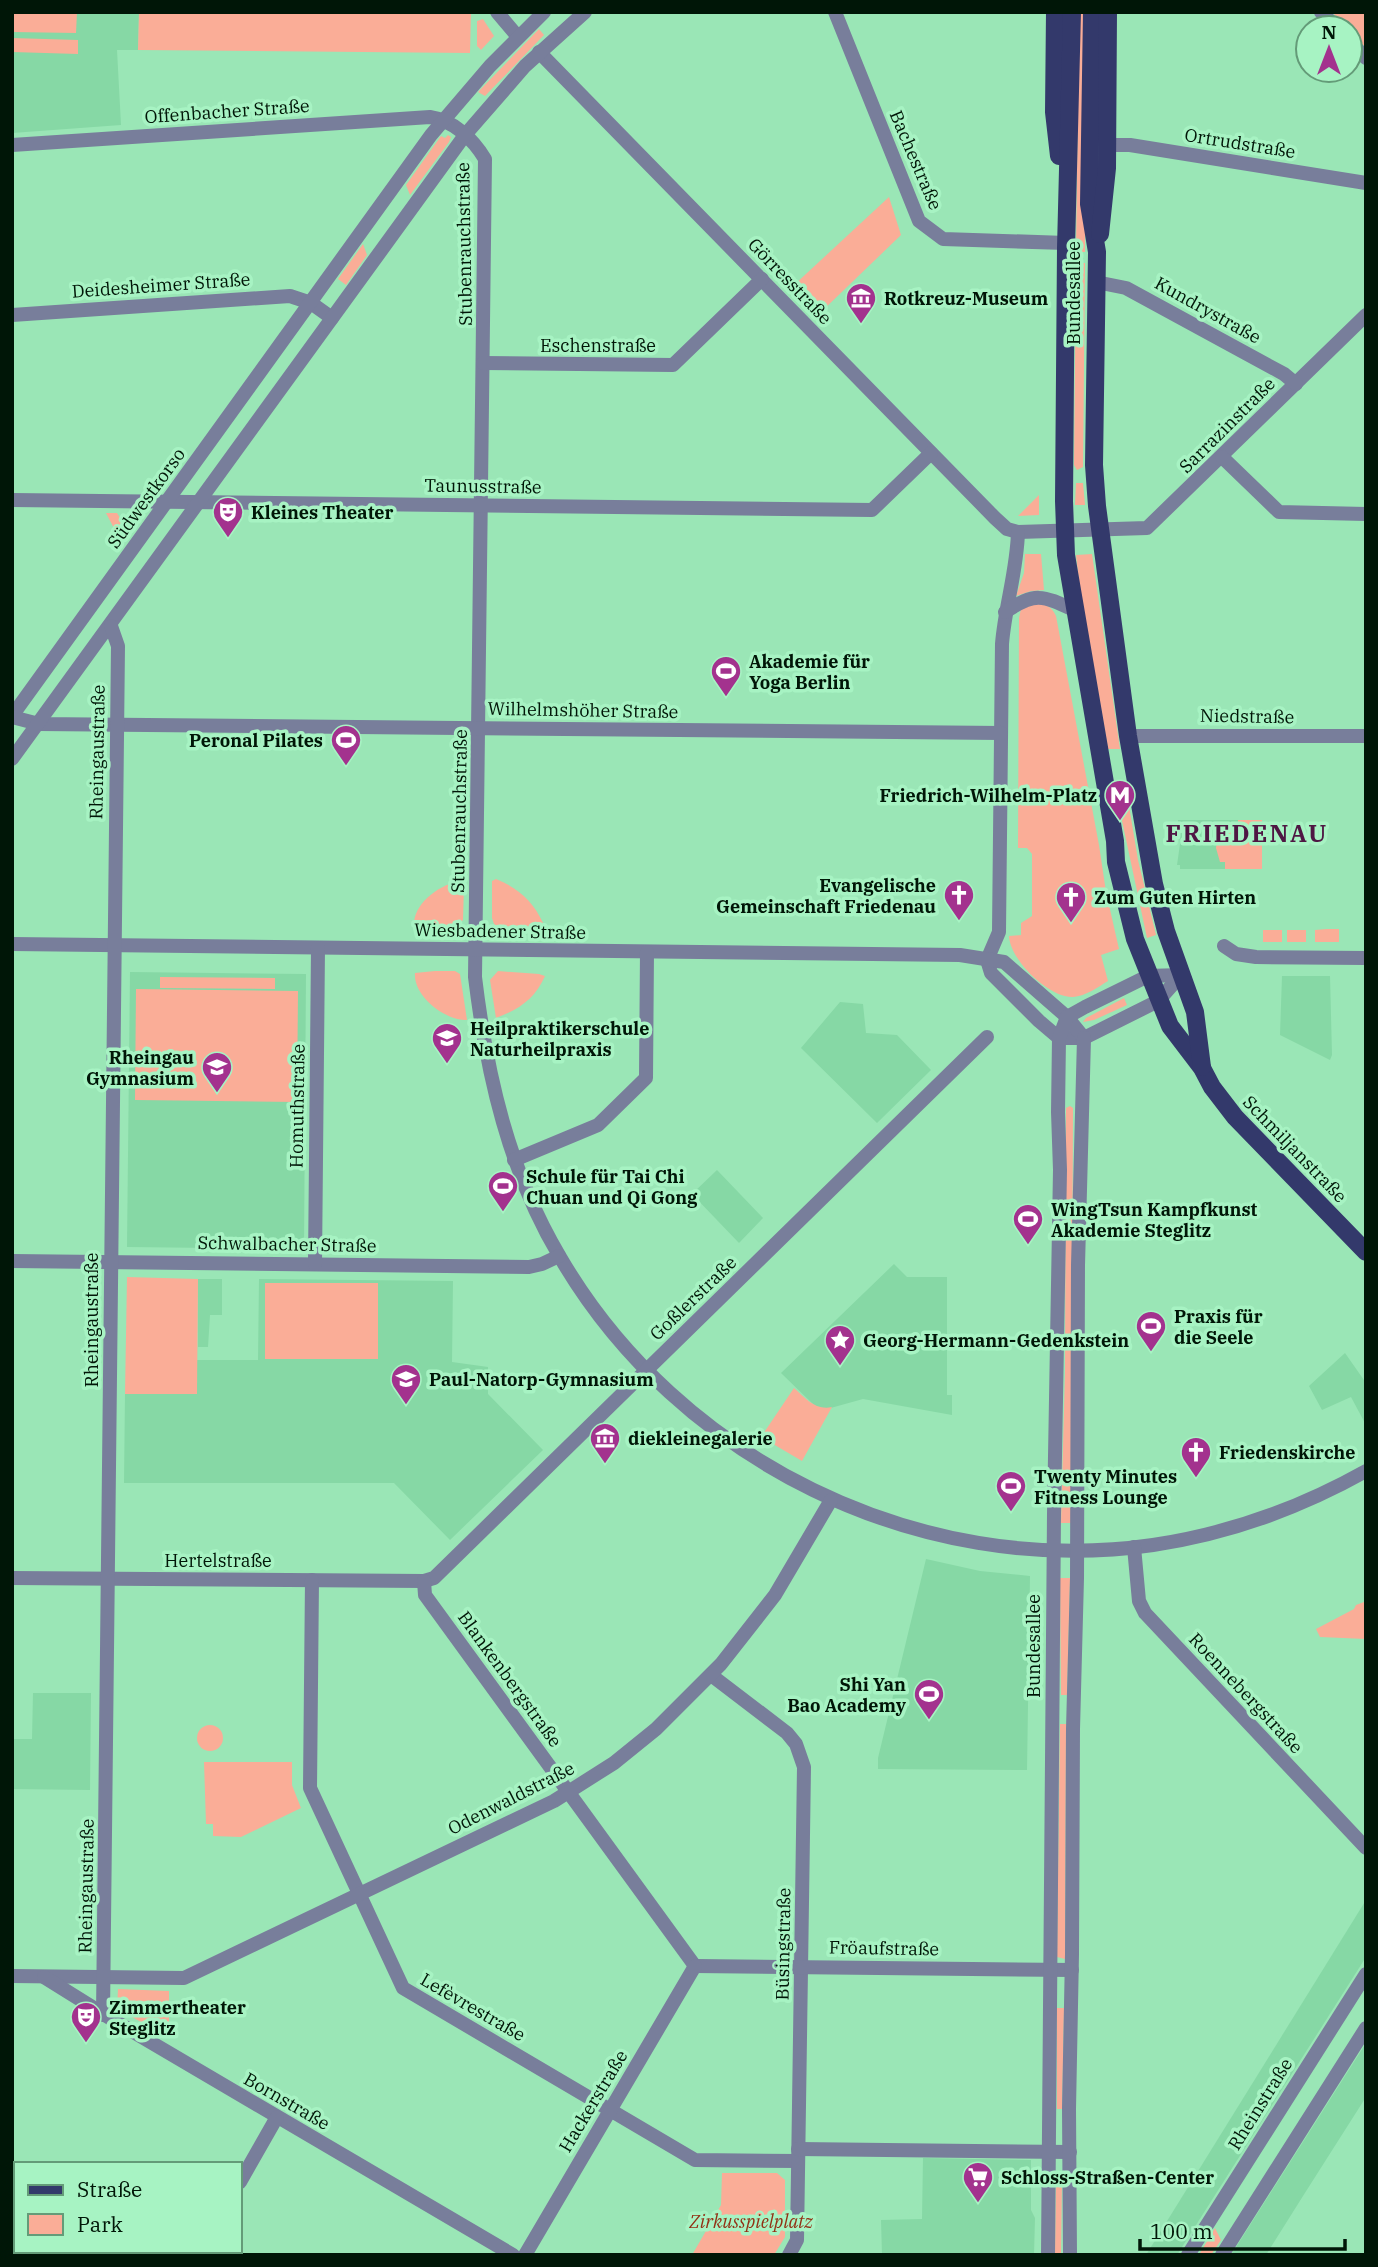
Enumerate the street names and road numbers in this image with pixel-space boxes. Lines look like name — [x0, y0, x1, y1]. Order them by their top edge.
street label: Offenbacher Straße — [144, 94, 310, 128]
street label: Bachestraße — [885, 107, 947, 213]
street label: Ortrudstraße — [1183, 123, 1297, 163]
street label: Stubenrauchstraße — [451, 162, 477, 326]
street label: Görresstraße — [743, 233, 837, 329]
street label: Bundesallee — [1062, 241, 1085, 345]
street label: Deidesheimer Straße — [71, 267, 251, 303]
street label: Kundrystraße — [1151, 271, 1265, 349]
street label: Eschenstraße — [540, 334, 656, 357]
street label: Sarrazinstraße — [1174, 372, 1280, 478]
street label: Südwestkorso — [102, 443, 190, 553]
street label: Taunusstraße — [424, 473, 542, 499]
street label: Rheingaustraße — [84, 684, 110, 820]
street label: Wilhelmshöher Straße — [487, 697, 679, 723]
street label: Niedstraße — [1200, 704, 1294, 728]
street label: Stubenrauchstraße — [446, 729, 472, 893]
street label: Wiesbadener Straße — [414, 918, 586, 944]
street label: Homuthstraße — [284, 1044, 310, 1168]
street label: Schmiljanstraße — [1238, 1091, 1352, 1207]
street label: Schwalbacher Straße — [197, 1231, 377, 1257]
street label: Goßlerstraße — [645, 1251, 741, 1345]
street label: Rheingaustraße — [80, 1253, 103, 1387]
street label: Hertelstraße — [164, 1549, 272, 1572]
street label: Bundesallee — [1022, 1594, 1045, 1698]
street label: Blankenbergstraße — [453, 1606, 567, 1752]
street label: Roennebergstraße — [1184, 1628, 1308, 1758]
street label: Odenwaldstraße — [444, 1756, 578, 1840]
street label: Rheingaustraße — [73, 1818, 99, 1954]
street label: Büsingstraße — [771, 1887, 795, 2001]
street label: Fröaufstraße — [829, 1936, 939, 1960]
street label: Lefèvrestraße — [416, 1968, 530, 2046]
street label: Hackerstraße — [553, 2046, 633, 2156]
street label: Rheinstraße — [1223, 2054, 1297, 2154]
street label: Bornstraße — [240, 2067, 334, 2135]

